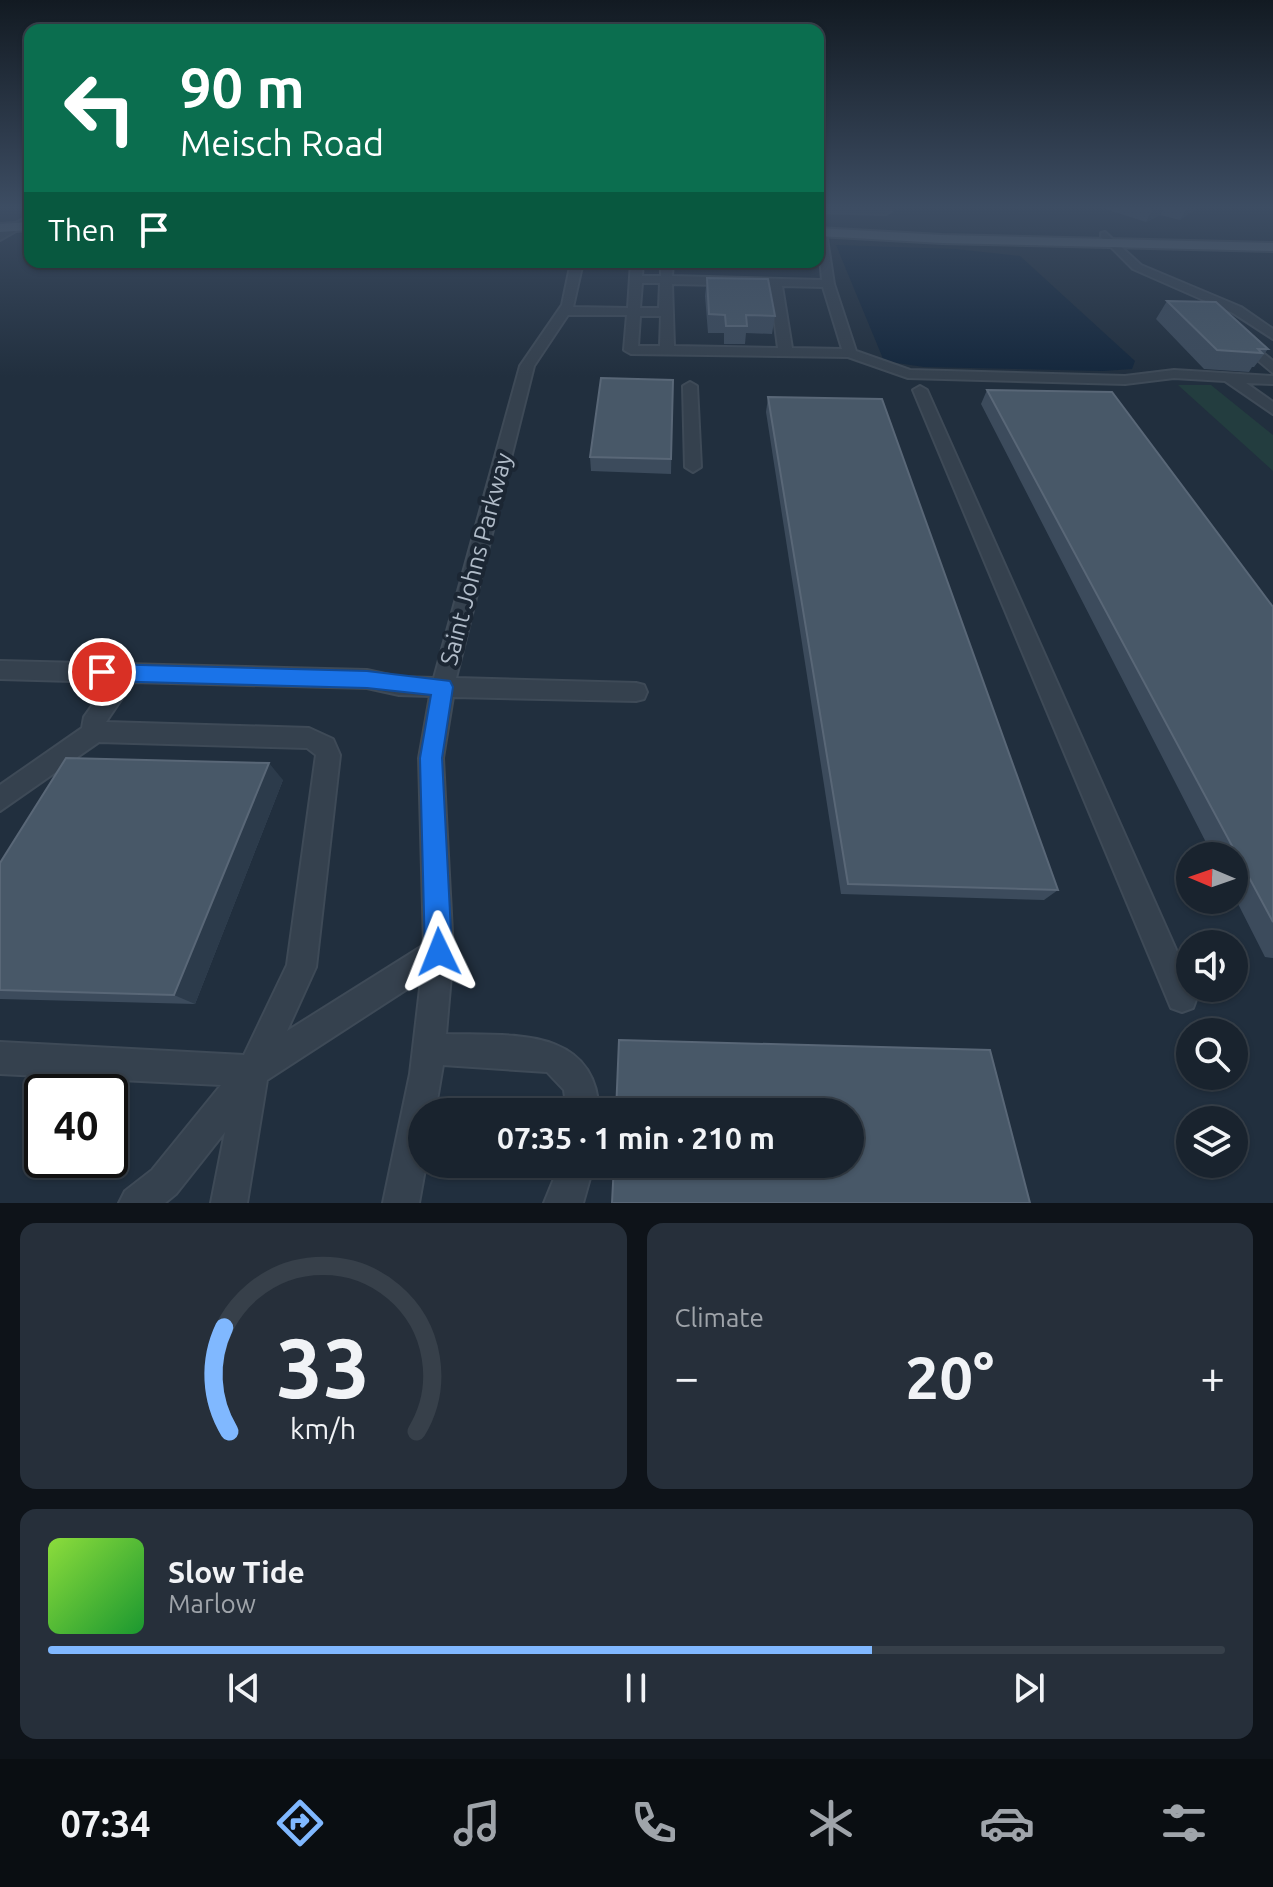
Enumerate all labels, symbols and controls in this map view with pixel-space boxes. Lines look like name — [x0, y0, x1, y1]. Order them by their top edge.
icon: left — [48, 56, 152, 160]
text: 90 m — [180, 56, 305, 119]
text: Meisch Road — [180, 122, 384, 163]
icon: arrive — [132, 208, 176, 252]
text: Then — [48, 213, 116, 247]
street label: Saint Johns Parkway — [435, 449, 517, 668]
pin — [68, 638, 136, 706]
icon: arrive — [80, 650, 124, 694]
north arrow — [1176, 842, 1248, 914]
map controls — [1176, 842, 1248, 1178]
position arrow — [397, 910, 481, 994]
button: sound — [1176, 930, 1248, 1002]
button: search — [1176, 1018, 1248, 1090]
speed limit sign: 40 — [24, 1074, 128, 1178]
button: layers — [1176, 1106, 1248, 1178]
text: 07:35 · 1 min · 210 m — [497, 1121, 775, 1155]
text: Climate — [675, 1303, 764, 1332]
text: 33 — [276, 1320, 370, 1414]
text: 20° — [905, 1343, 994, 1410]
text: − — [675, 1352, 699, 1401]
text: + — [1200, 1352, 1225, 1401]
text: km/h — [290, 1412, 356, 1444]
text: Slow Tide — [168, 1555, 305, 1589]
text: Marlow — [168, 1589, 256, 1618]
icon: previous — [222, 1666, 266, 1710]
icon: pause — [614, 1666, 658, 1710]
icon: next — [1007, 1666, 1051, 1710]
icon: directions — [272, 1795, 328, 1851]
icon: music — [449, 1795, 505, 1851]
icon: phone — [626, 1795, 682, 1851]
icon: climate — [803, 1795, 859, 1851]
icon: car — [979, 1795, 1035, 1851]
icon: filters — [1156, 1795, 1212, 1851]
text: 07:34 — [60, 1803, 151, 1844]

